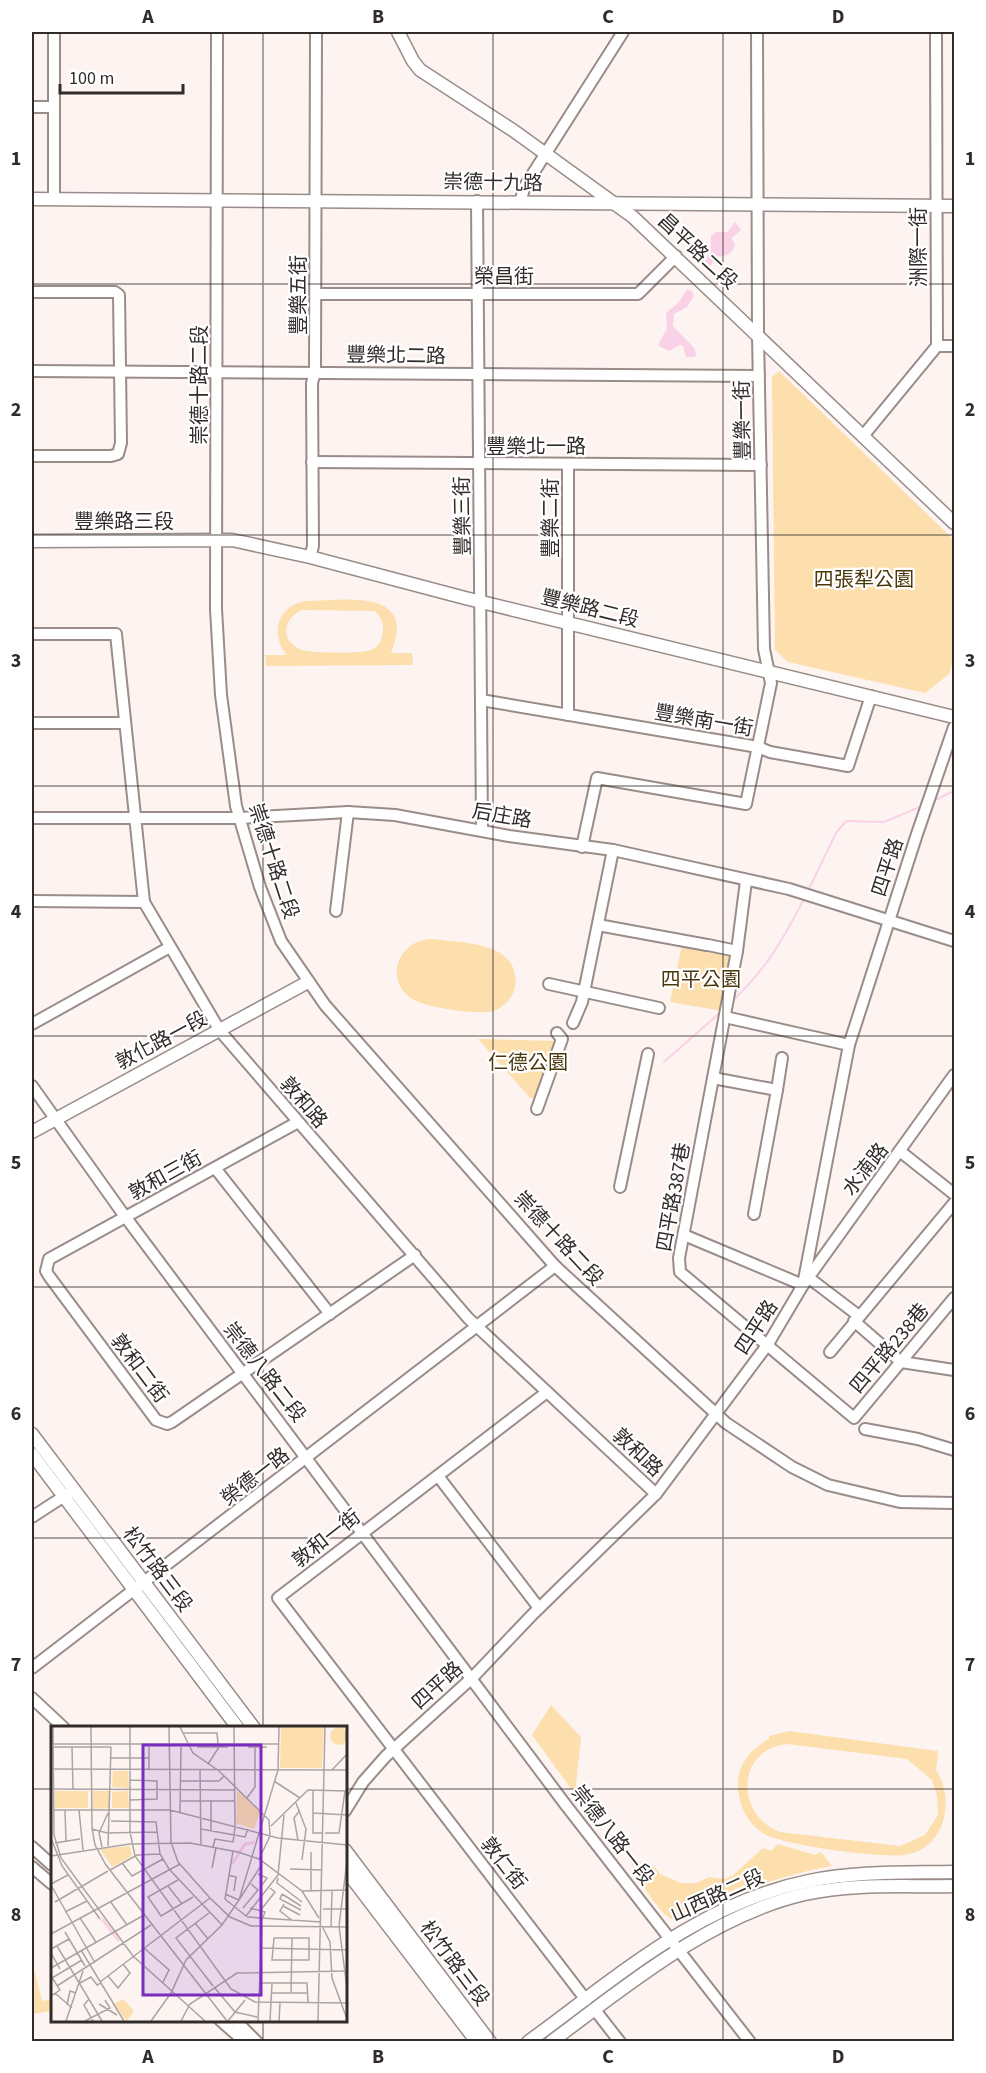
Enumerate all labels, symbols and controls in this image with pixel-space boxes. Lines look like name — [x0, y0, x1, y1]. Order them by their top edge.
text: A — [141, 3, 154, 31]
text: B — [372, 3, 384, 31]
text: C — [602, 3, 614, 31]
text: D — [832, 3, 844, 31]
scale bar — [60, 57, 183, 95]
text: 100 m — [69, 66, 114, 91]
text: 1 — [11, 145, 21, 173]
text: 1 — [965, 145, 975, 173]
street label: 崇德十九路 — [443, 168, 543, 198]
street label: 昌平路二段 — [651, 207, 743, 296]
street label: 洲際一街 — [905, 207, 933, 287]
street label: 豐樂五街 — [285, 255, 313, 335]
street label: 榮昌街 — [474, 263, 534, 291]
street label: 崇德十路二段 — [186, 325, 214, 445]
street label: 豐樂北二路 — [346, 341, 446, 371]
street label: 豐樂一街 — [728, 380, 758, 460]
text: 2 — [11, 396, 21, 424]
text: 2 — [965, 396, 975, 424]
street label: 豐樂北一路 — [486, 433, 586, 461]
street label: 豐樂三街 — [448, 476, 478, 556]
street label: 豐樂二街 — [537, 478, 565, 558]
street label: 豐樂路三段 — [74, 508, 174, 536]
park label: 四張犁公園 — [814, 566, 914, 594]
street label: 豐樂路二段 — [538, 583, 642, 635]
text: 3 — [11, 647, 21, 675]
text: 3 — [965, 647, 975, 675]
street label: 豐樂南一街 — [652, 699, 755, 743]
street label: 后庄路 — [470, 797, 534, 835]
street label: 崇德十路二段 — [241, 800, 305, 923]
street label: 四平路 — [865, 834, 911, 900]
text: 4 — [11, 898, 22, 926]
text: 4 — [965, 898, 976, 926]
park label: 四平公園 — [661, 966, 741, 994]
street label: 敦化路一段 — [111, 1005, 212, 1077]
park label: 仁德公園 — [488, 1049, 568, 1077]
street label: 敦和路 — [273, 1071, 333, 1134]
street label: 水湳路 — [836, 1137, 895, 1202]
street label: 四平路387巷 — [651, 1141, 697, 1254]
street label: 敦和三街 — [124, 1144, 207, 1208]
text: 5 — [11, 1149, 21, 1177]
text: 5 — [965, 1149, 975, 1177]
street label: 崇德十路二段 — [507, 1185, 609, 1292]
street label: 四平路 — [729, 1295, 785, 1360]
street label: 四平路238巷 — [844, 1298, 936, 1400]
street label: 崇德八路二段 — [216, 1317, 312, 1429]
street label: 敦和二街 — [104, 1328, 174, 1409]
text: 6 — [11, 1400, 21, 1428]
text: 6 — [965, 1400, 975, 1428]
street label: 敦和路 — [606, 1422, 669, 1483]
street label: 榮德一路 — [215, 1441, 296, 1512]
street label: 敦和一街 — [286, 1503, 367, 1574]
street label: 松竹路三段 — [116, 1521, 198, 1618]
text: 7 — [11, 1651, 21, 1679]
text: 7 — [965, 1651, 975, 1679]
street label: 四平路 — [406, 1655, 469, 1716]
inset map — [51, 1726, 346, 2022]
street label: 崇德八路一段 — [564, 1780, 660, 1892]
street label: 敦仁街 — [474, 1831, 533, 1896]
street label: 山西路二段 — [666, 1863, 769, 1929]
text: 8 — [11, 1901, 21, 1929]
text: 8 — [965, 1901, 975, 1929]
street label: 松竹路三段 — [413, 1915, 495, 2012]
text: A — [141, 2043, 154, 2071]
text: B — [372, 2043, 384, 2071]
text: C — [602, 2043, 614, 2071]
text: D — [832, 2043, 844, 2071]

